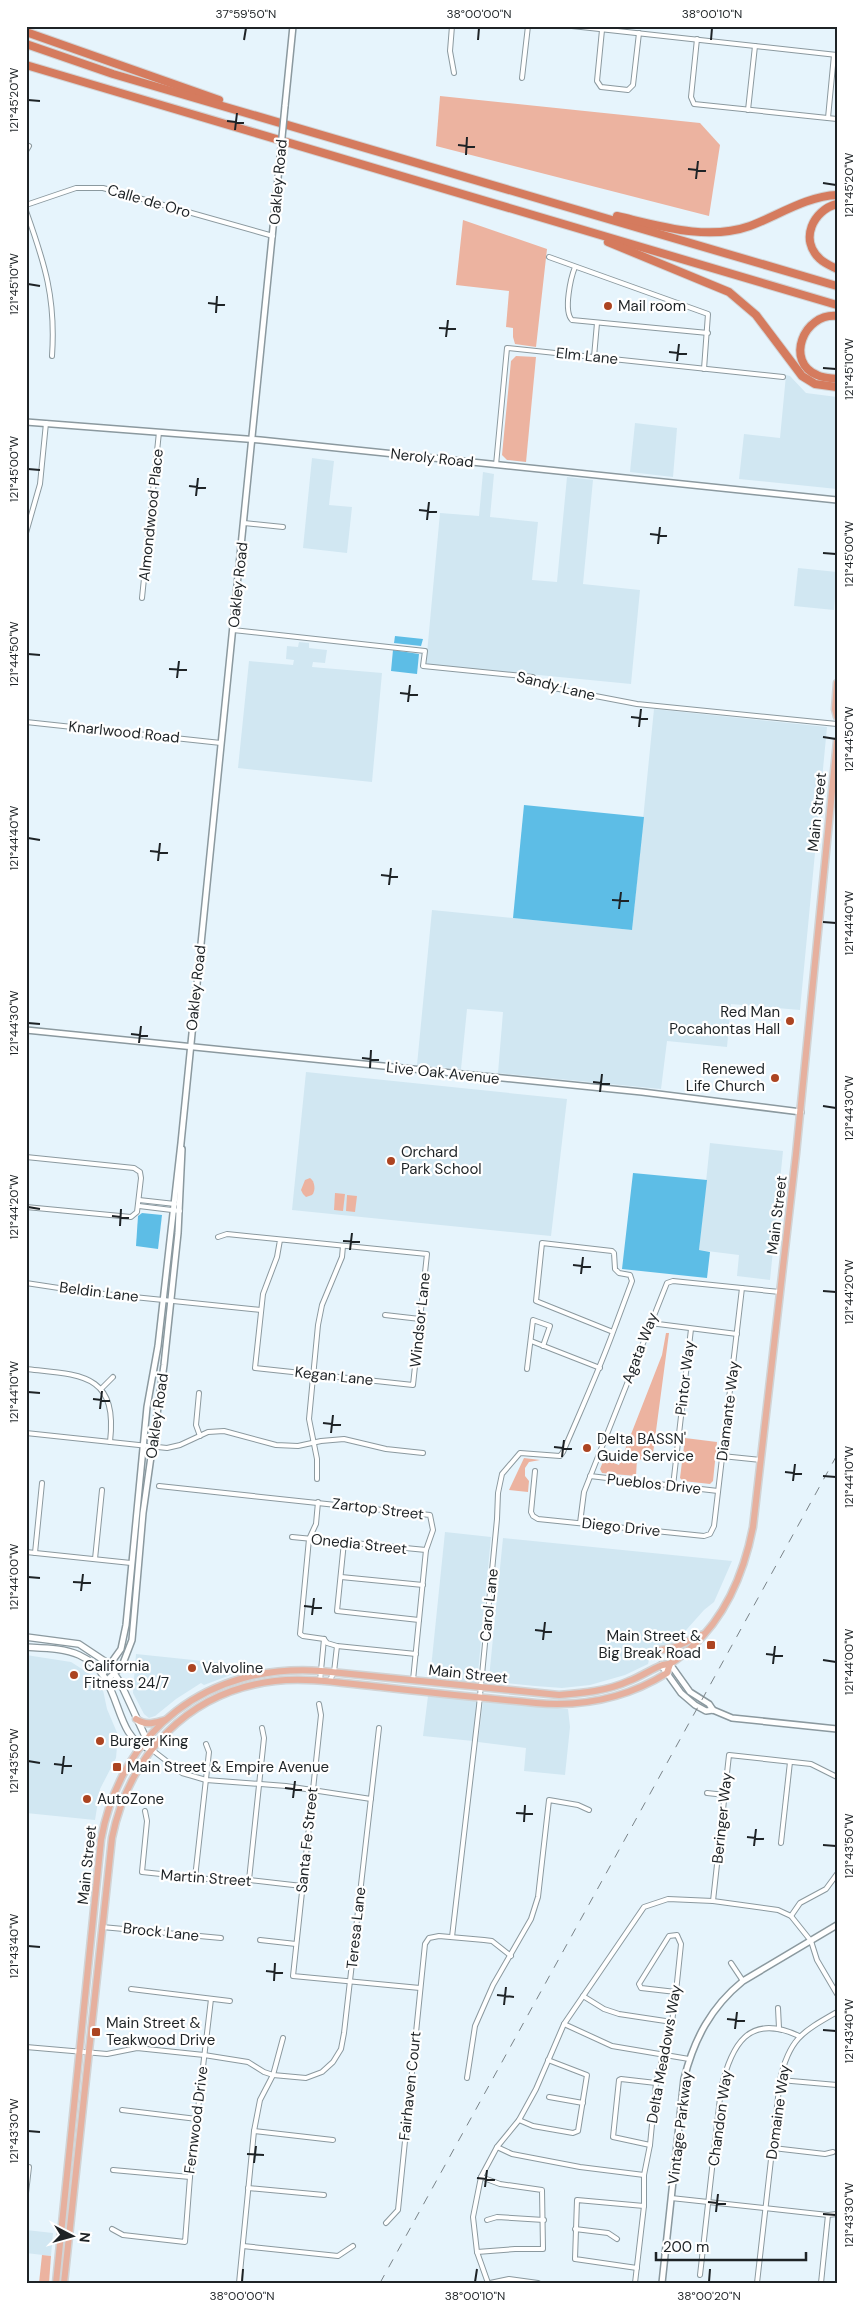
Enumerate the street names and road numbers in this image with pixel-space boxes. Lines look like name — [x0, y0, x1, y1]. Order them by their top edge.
street label: Oakley Road — [264, 138, 292, 226]
street label: Calle de Oro — [105, 180, 193, 222]
street label: Elm Lane — [555, 343, 619, 369]
street label: Neroly Road — [389, 444, 475, 472]
street label: Almondwood Place — [134, 448, 168, 582]
street label: Oakley Road — [224, 541, 252, 629]
street label: Sandy Lane — [515, 667, 597, 705]
street label: Knarlwood Road — [67, 716, 181, 748]
street label: Main Street — [803, 771, 831, 853]
street label: Oakley Road — [182, 944, 210, 1032]
street label: Live Oak Avenue — [385, 1057, 501, 1089]
street label: Main Street — [762, 1174, 792, 1256]
street label: Windsor Lane — [405, 1272, 435, 1368]
street label: Beldin Lane — [58, 1277, 140, 1307]
street label: Agata Way — [617, 1309, 663, 1386]
street label: Pintor Way — [670, 1339, 700, 1416]
street label: Diamante Way — [712, 1359, 744, 1462]
street label: Kegan Lane — [294, 1362, 374, 1390]
street label: Oakley Road — [141, 1372, 173, 1460]
street label: Pueblos Drive — [606, 1469, 702, 1499]
street label: Zartop Street — [331, 1493, 425, 1525]
street label: Diego Drive — [581, 1513, 661, 1541]
street label: Onedia Street — [310, 1529, 408, 1559]
street label: Carol Lane — [475, 1567, 503, 1643]
street label: Main Street — [427, 1660, 509, 1688]
street label: Beringer Way — [707, 1771, 737, 1865]
street label: Santa Fe Street — [292, 1786, 323, 1894]
street label: Main Street — [73, 1824, 101, 1906]
street label: Martin Street — [160, 1865, 252, 1891]
street label: Teresa Lane — [342, 1886, 370, 1970]
street label: Brock Lane — [122, 1918, 200, 1946]
street label: Delta Meadows Way — [642, 1982, 686, 2125]
street label: Fairhaven Court — [394, 2030, 426, 2142]
street label: Domaine Way — [761, 2063, 795, 2161]
street label: Fernwood Drive — [179, 2065, 213, 2175]
street label: Chandon Way — [703, 2068, 737, 2167]
street label: Vintage Parkway — [663, 2070, 697, 2186]

